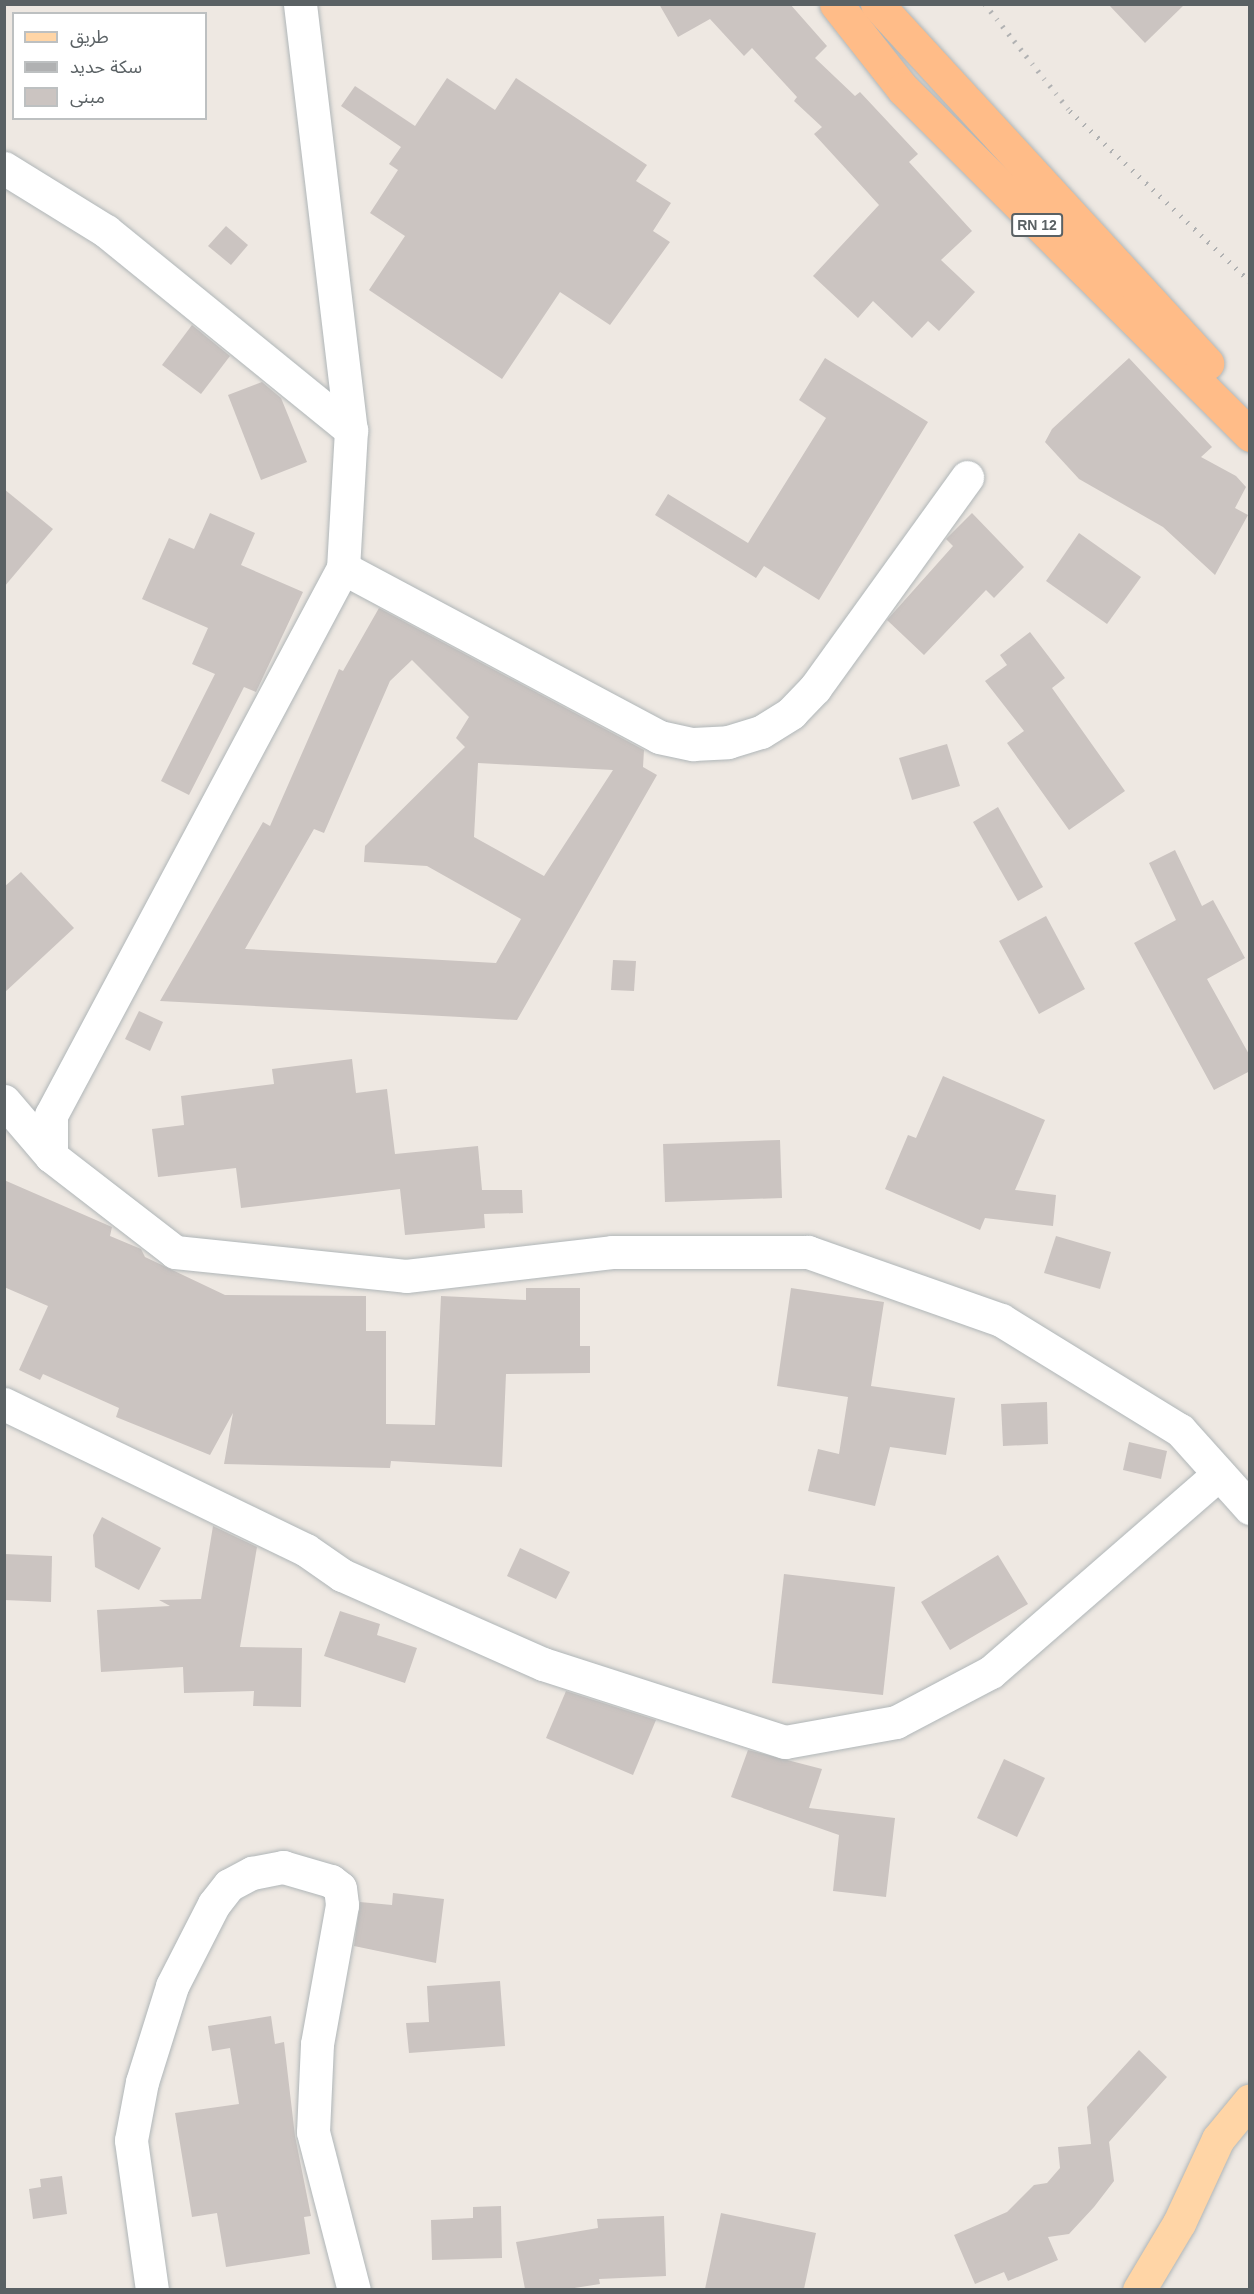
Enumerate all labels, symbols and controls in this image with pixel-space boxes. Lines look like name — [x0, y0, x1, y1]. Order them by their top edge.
legend — [12, 12, 207, 120]
text: طريق — [70, 27, 109, 47]
text: سكة حديد — [70, 57, 142, 77]
text: مبنى — [70, 87, 105, 107]
road number: RN 12 — [1010, 214, 1064, 236]

